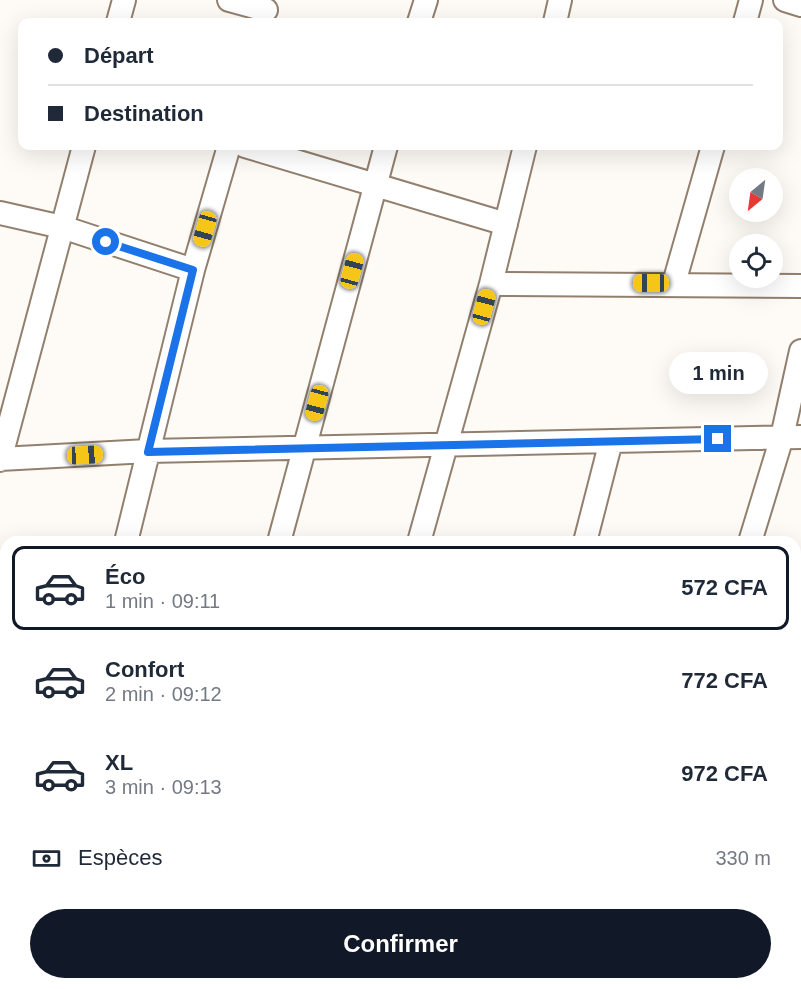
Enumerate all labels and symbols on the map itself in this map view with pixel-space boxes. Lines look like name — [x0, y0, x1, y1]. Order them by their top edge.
north arrow — [729, 168, 783, 222]
car — [191, 209, 219, 249]
route start — [92, 228, 119, 255]
car — [339, 251, 365, 291]
car — [633, 274, 669, 292]
car — [471, 287, 497, 327]
callout: 1 min — [668, 352, 768, 394]
car — [304, 383, 330, 423]
route end — [704, 425, 731, 452]
car — [67, 445, 103, 465]

